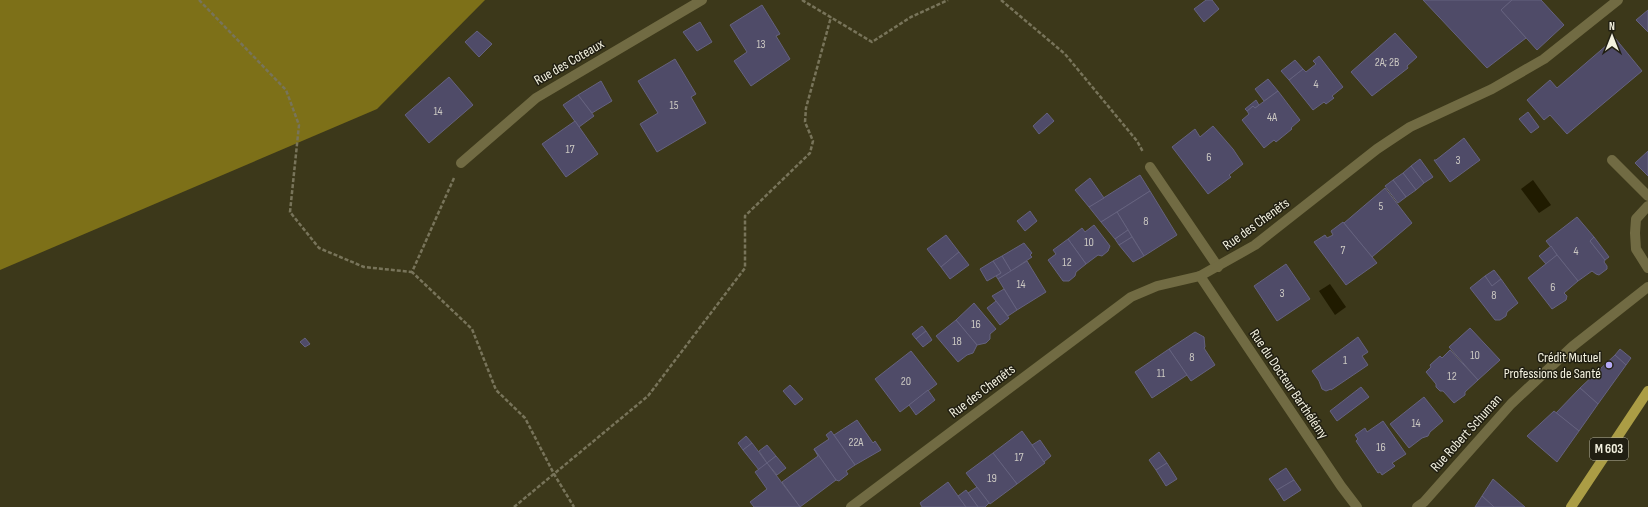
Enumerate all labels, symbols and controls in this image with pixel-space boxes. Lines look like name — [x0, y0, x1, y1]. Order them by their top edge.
north arrow — [1592, 16, 1632, 56]
text: N — [1609, 20, 1615, 33]
street label: Rue des Coteaux — [531, 35, 608, 89]
house number: 13 — [756, 37, 766, 52]
house number: 2A; 2B — [1375, 55, 1399, 70]
house number: 4 — [1313, 77, 1319, 92]
house number: 15 — [669, 98, 679, 113]
house number: 14 — [433, 104, 443, 119]
house number: 4A — [1267, 110, 1278, 125]
house number: 17 — [566, 142, 575, 157]
house number: 6 — [1206, 150, 1212, 165]
house number: 3 — [1455, 153, 1461, 168]
street label: Rue des Chenêts — [1219, 194, 1293, 254]
house number: 5 — [1379, 199, 1384, 214]
house number: 8 — [1143, 214, 1149, 229]
house number: 10 — [1084, 235, 1094, 250]
house number: 7 — [1341, 243, 1346, 258]
house number: 4 — [1573, 244, 1579, 259]
house number: 12 — [1062, 255, 1072, 270]
house number: 14 — [1016, 277, 1026, 292]
house number: 6 — [1550, 280, 1556, 295]
house number: 3 — [1279, 286, 1285, 301]
house number: 8 — [1491, 288, 1497, 303]
house number: 16 — [971, 317, 981, 332]
street label: Rue du Docteur Barthélémy — [1246, 326, 1332, 443]
house number: 18 — [952, 334, 962, 349]
house number: 10 — [1470, 348, 1480, 363]
place label: Crédit Mutuel Professions de Santé — [1504, 349, 1601, 382]
house number: 8 — [1189, 350, 1195, 365]
house number: 1 — [1343, 353, 1348, 368]
marker: Crédit Mutuel Professions de Santé — [1604, 360, 1614, 370]
street label: Rue des Chenêts — [946, 361, 1018, 421]
house number: 11 — [1157, 366, 1166, 381]
house number: 12 — [1447, 369, 1457, 384]
house number: 20 — [901, 374, 911, 389]
street label: Rue Robert Schuman — [1427, 391, 1505, 475]
house number: 14 — [1411, 416, 1421, 431]
house number: 22A — [848, 435, 864, 450]
road number: M 603 — [1590, 438, 1628, 460]
house number: 16 — [1376, 440, 1386, 455]
house number: 17 — [1015, 450, 1024, 465]
house number: 19 — [987, 471, 997, 486]

